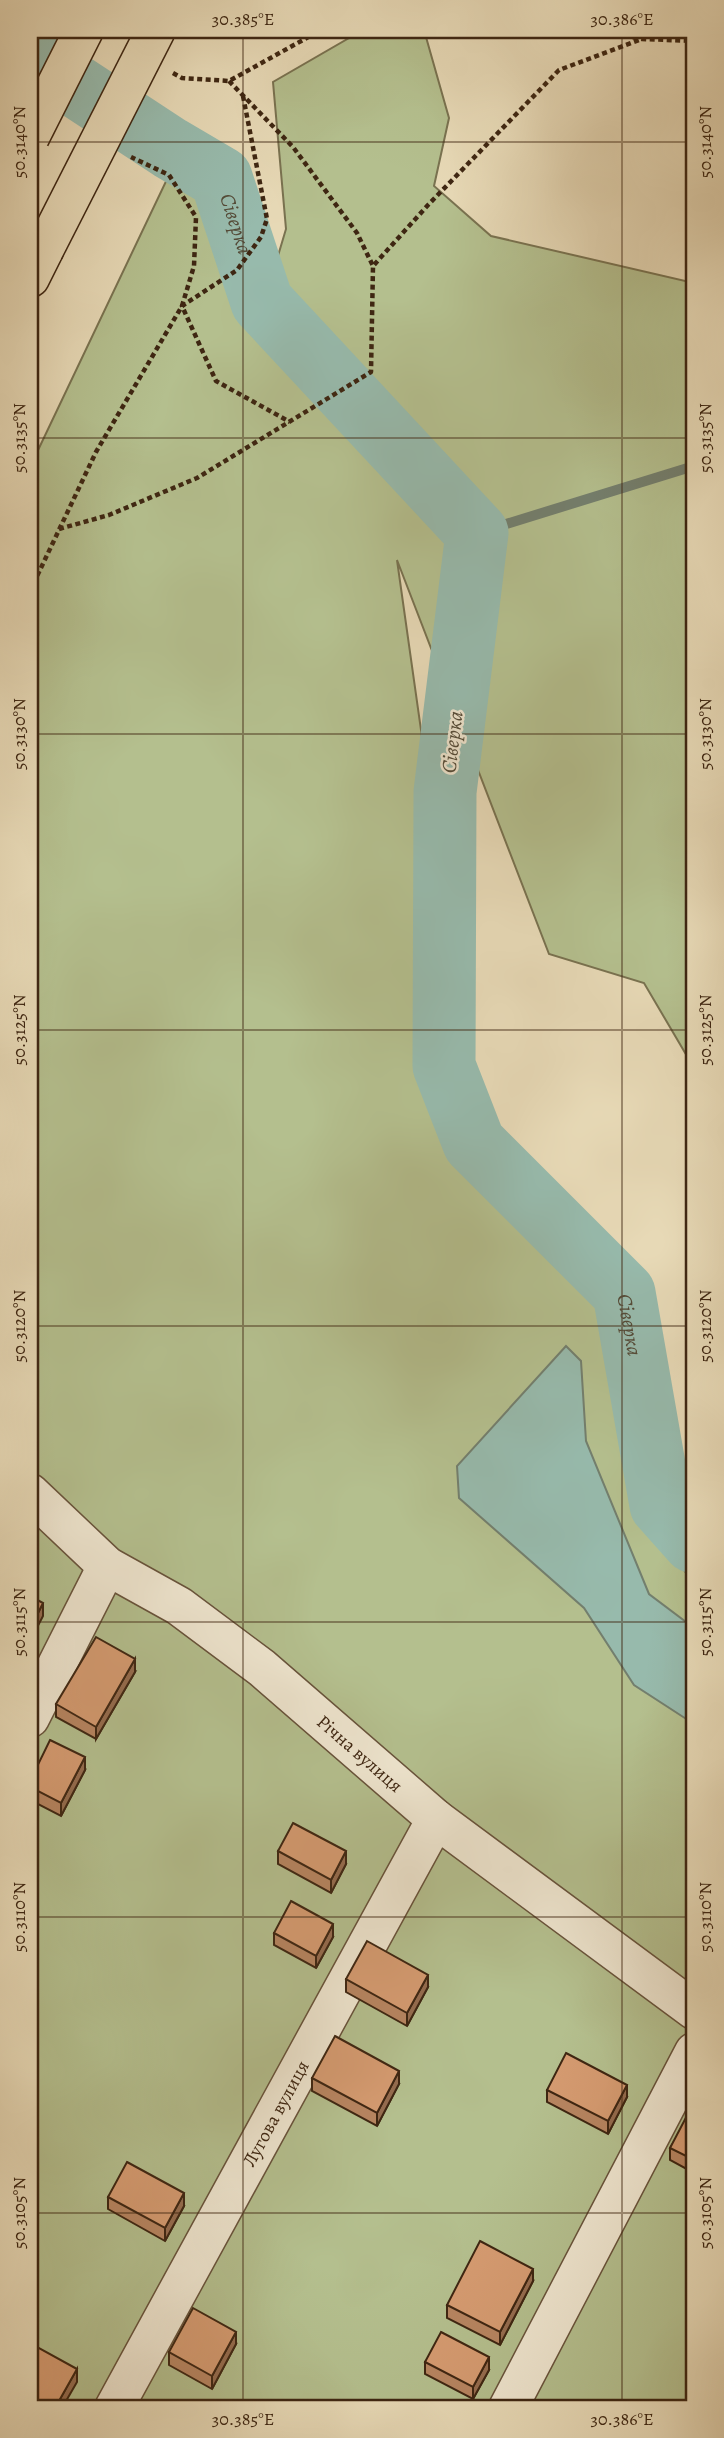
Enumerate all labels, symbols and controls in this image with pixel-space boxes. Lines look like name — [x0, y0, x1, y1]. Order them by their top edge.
text: 30.385°E — [212, 7, 274, 31]
text: 30.386°E — [590, 7, 654, 31]
text: 50.3140°N — [7, 106, 31, 178]
text: 50.3140°N — [693, 106, 717, 178]
water label: Сіверка — [213, 190, 259, 258]
text: 50.3135°N — [7, 403, 31, 473]
text: 50.3135°N — [693, 403, 717, 473]
text: 50.3130°N — [7, 698, 31, 770]
text: 50.3130°N — [693, 698, 717, 770]
water label: Сіверка — [434, 709, 470, 775]
text: 50.3125°N — [7, 994, 31, 1066]
text: 50.3125°N — [693, 994, 717, 1066]
text: 50.3120°N — [7, 1289, 31, 1363]
text: 50.3120°N — [693, 1289, 717, 1363]
water label: Сіверка — [610, 1292, 649, 1358]
text: 50.3115°N — [7, 1588, 31, 1656]
text: 50.3115°N — [693, 1588, 717, 1656]
street label: Річна вулиця — [311, 1709, 408, 1799]
text: 50.3110°N — [7, 1882, 31, 1952]
text: 50.3110°N — [693, 1882, 717, 1952]
street label: Лугова вулиця — [236, 2056, 316, 2171]
text: 50.3105°N — [7, 2177, 31, 2249]
text: 50.3105°N — [693, 2177, 717, 2249]
text: 30.385°E — [212, 2407, 274, 2431]
text: 30.386°E — [590, 2407, 654, 2431]

